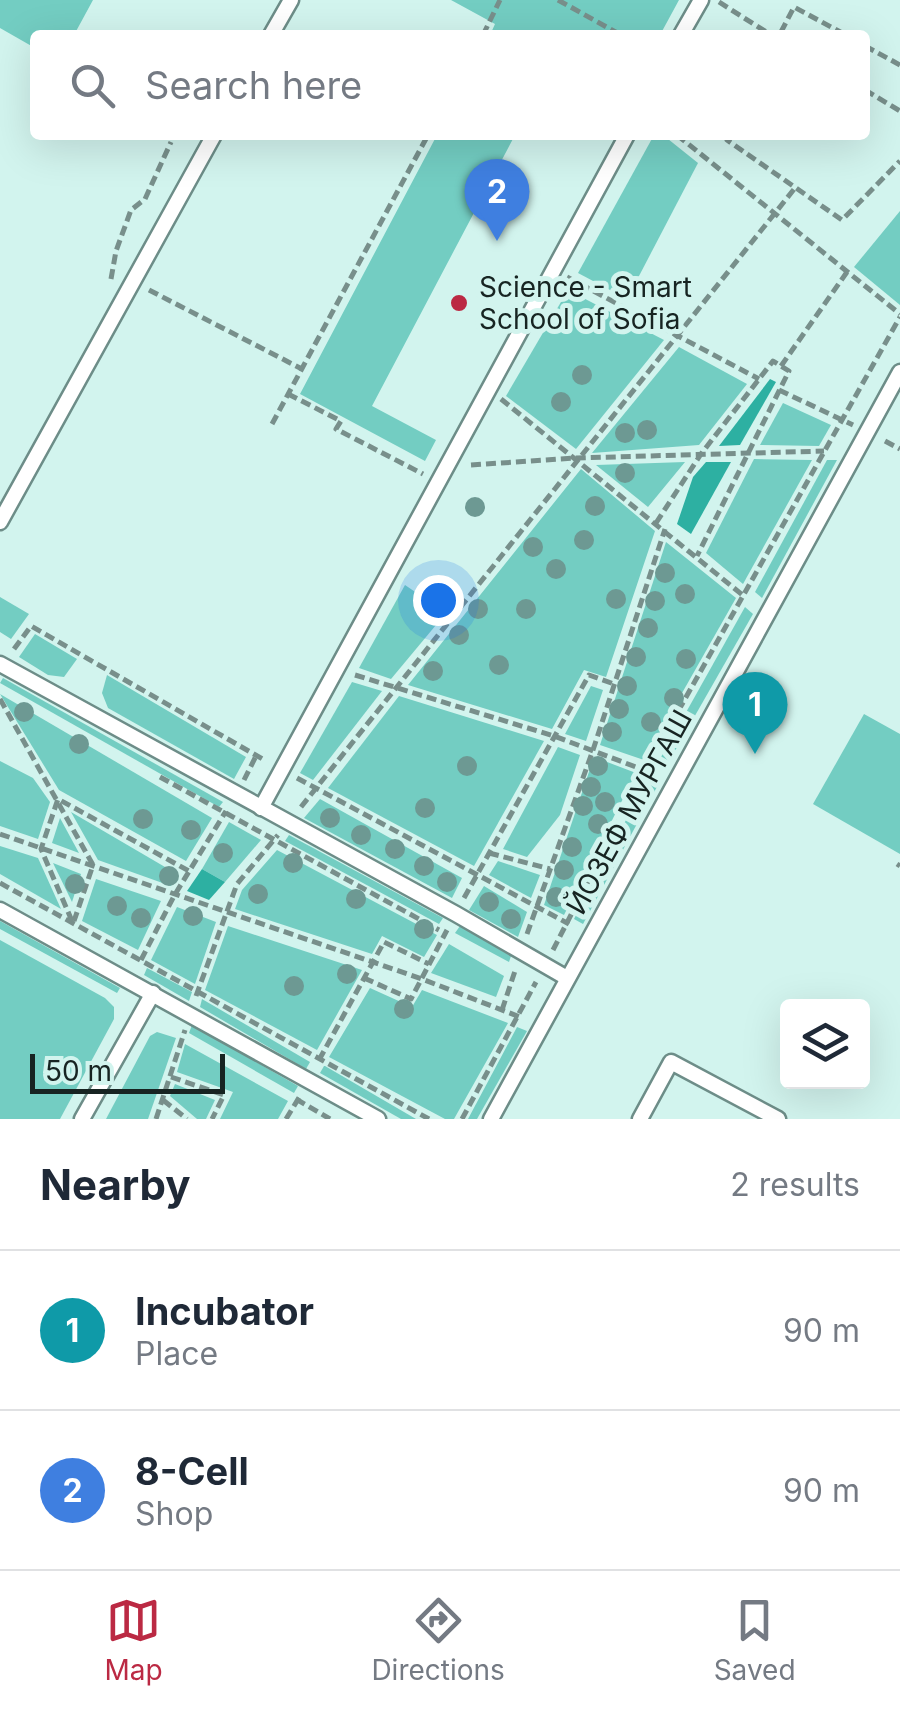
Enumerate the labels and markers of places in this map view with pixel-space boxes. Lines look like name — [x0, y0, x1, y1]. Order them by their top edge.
pin: 2 — [464, 158, 530, 241]
place label: Science - Smart School of Sofia — [479, 270, 692, 336]
marker: Science - Smart School of Sofia — [448, 292, 470, 314]
pin: 1 — [722, 672, 788, 754]

